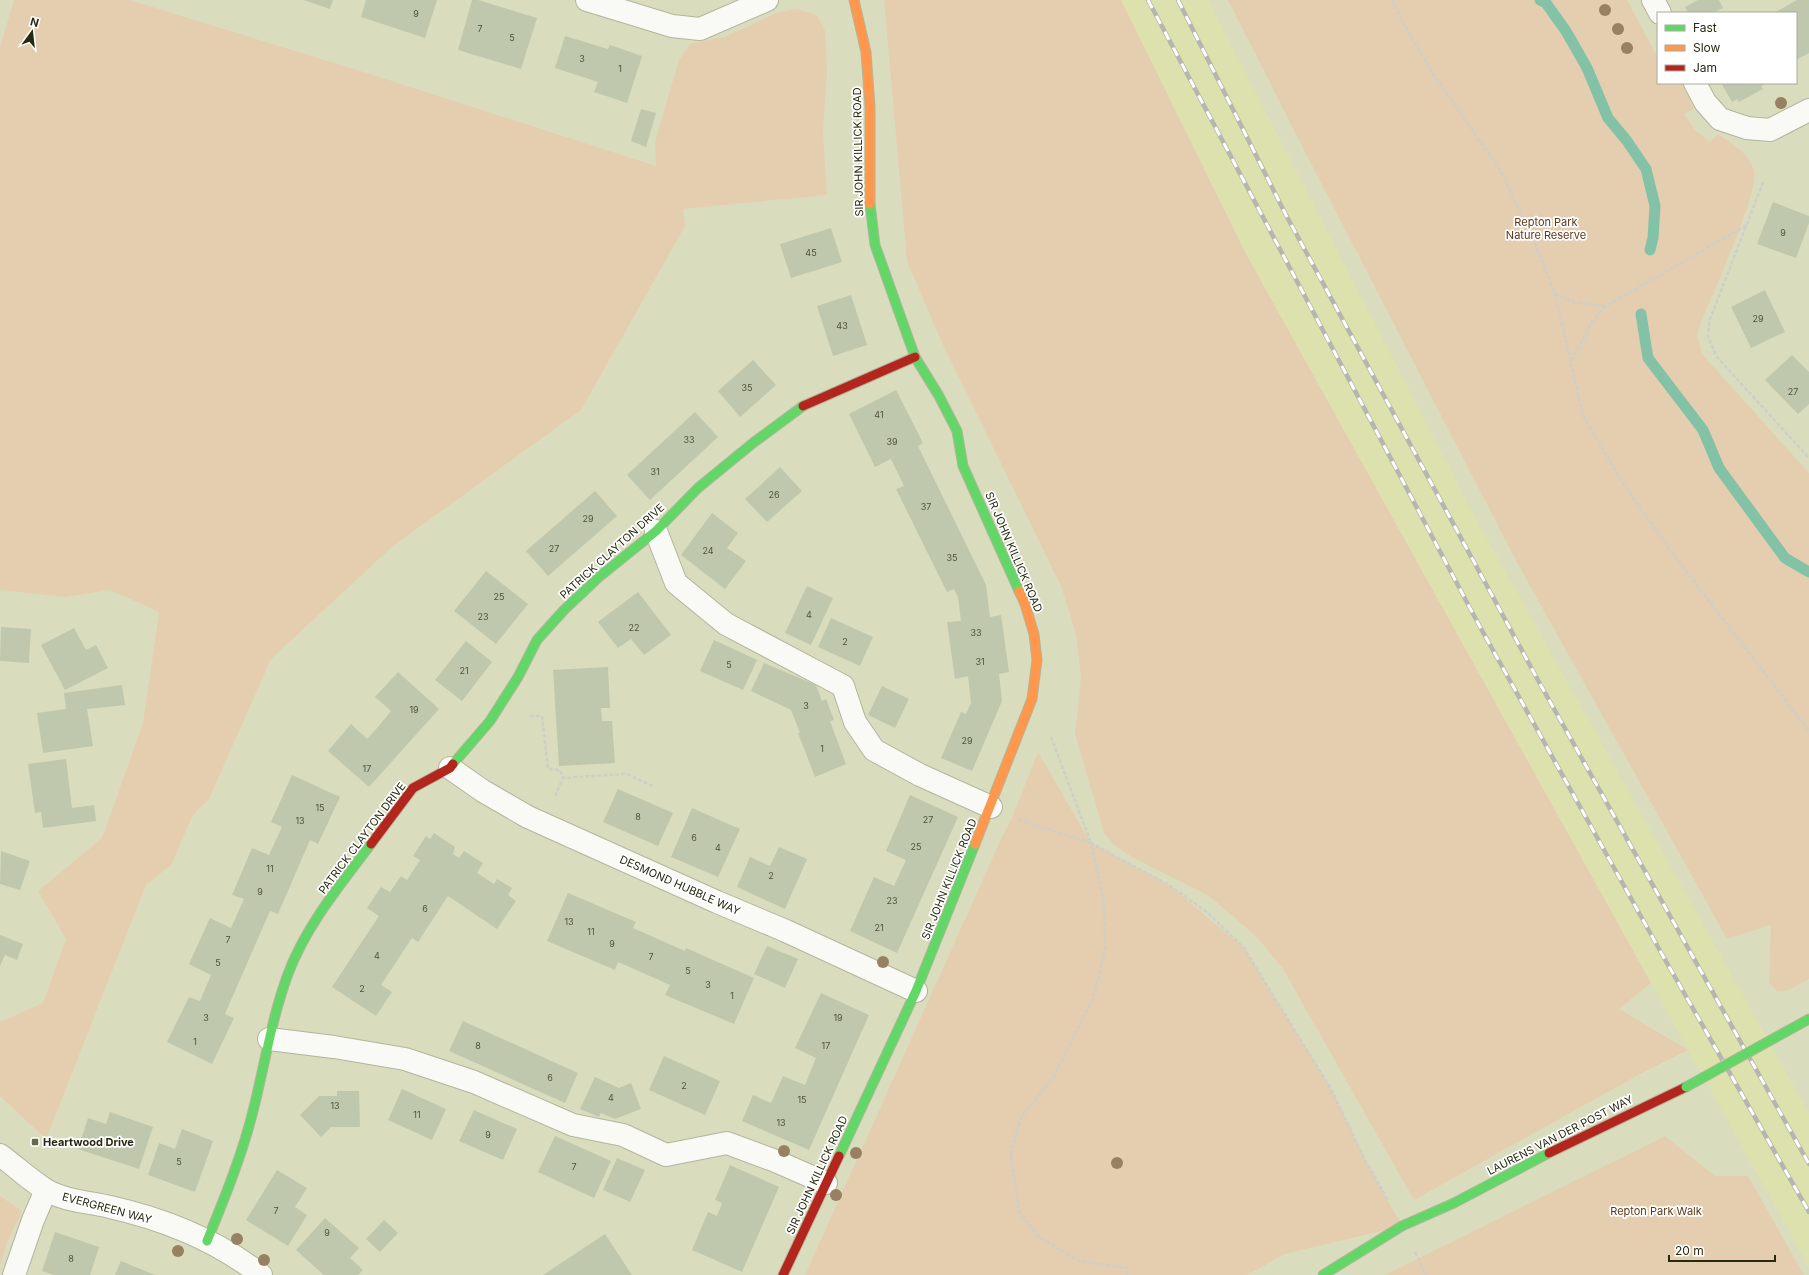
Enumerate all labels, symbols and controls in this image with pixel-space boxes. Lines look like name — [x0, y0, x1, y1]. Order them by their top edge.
house number: 9 — [413, 8, 419, 19]
north arrow — [12, 12, 52, 52]
legend — [1657, 12, 1797, 84]
text: N — [29, 14, 40, 30]
text: Fast — [1693, 20, 1717, 35]
house number: 7 — [477, 23, 483, 34]
house number: 5 — [509, 32, 515, 43]
text: Slow — [1693, 40, 1721, 55]
house number: 3 — [579, 53, 585, 64]
text: Jam — [1693, 60, 1717, 75]
house number: 1 — [618, 63, 622, 74]
street label: SIR JOHN KILLICK ROAD — [850, 87, 866, 217]
park label: Repton Park Nature Reserve — [1506, 215, 1586, 242]
house number: 9 — [1780, 227, 1786, 238]
house number: 45 — [805, 247, 817, 258]
house number: 29 — [1752, 313, 1764, 324]
house number: 43 — [836, 320, 848, 331]
house number: 35 — [741, 382, 753, 393]
house number: 27 — [1788, 386, 1798, 397]
house number: 41 — [874, 409, 884, 420]
house number: 33 — [683, 434, 695, 445]
house number: 39 — [886, 436, 898, 447]
house number: 31 — [650, 466, 660, 477]
house number: 26 — [768, 489, 780, 500]
street label: SIR JOHN KILLICK ROAD — [982, 490, 1046, 614]
street label: PATRICK CLAYTON DRIVE — [557, 500, 667, 602]
house number: 37 — [921, 501, 931, 512]
house number: 29 — [582, 513, 594, 524]
house number: 27 — [549, 543, 559, 554]
house number: 24 — [702, 545, 714, 556]
house number: 35 — [946, 552, 958, 563]
house number: 25 — [494, 591, 504, 602]
house number: 4 — [806, 609, 812, 620]
house number: 23 — [477, 611, 489, 622]
house number: 22 — [629, 622, 639, 633]
house number: 33 — [970, 627, 982, 638]
house number: 2 — [842, 636, 848, 647]
house number: 31 — [975, 656, 985, 667]
house number: 5 — [726, 659, 732, 670]
house number: 21 — [459, 665, 469, 676]
house number: 3 — [803, 700, 809, 711]
house number: 19 — [409, 704, 419, 715]
house number: 29 — [961, 735, 973, 746]
house number: 1 — [820, 743, 824, 754]
house number: 17 — [363, 763, 371, 774]
street label: PATRICK CLAYTON DRIVE — [315, 779, 409, 897]
house number: 15 — [315, 802, 325, 813]
house number: 8 — [635, 811, 641, 822]
house number: 27 — [923, 814, 933, 825]
house number: 13 — [295, 815, 305, 826]
street label: SIR JOHN KILLICK ROAD — [918, 816, 980, 942]
house number: 6 — [691, 832, 697, 843]
house number: 25 — [911, 841, 921, 852]
house number: 4 — [715, 842, 721, 853]
street label: DESMOND HUBBLE WAY — [618, 852, 743, 918]
house number: 11 — [266, 863, 274, 874]
house number: 2 — [768, 870, 774, 881]
house number: 9 — [257, 886, 263, 897]
house number: 23 — [886, 895, 898, 906]
house number: 6 — [422, 903, 428, 914]
house number: 13 — [564, 916, 574, 927]
house number: 21 — [874, 922, 884, 933]
house number: 11 — [587, 926, 595, 937]
house number: 7 — [225, 934, 231, 945]
house number: 9 — [609, 938, 615, 949]
house number: 4 — [374, 950, 380, 961]
house number: 7 — [648, 951, 654, 962]
house number: 5 — [215, 957, 221, 968]
house number: 5 — [685, 965, 691, 976]
house number: 3 — [705, 979, 711, 990]
house number: 2 — [359, 983, 365, 994]
house number: 1 — [730, 990, 734, 1001]
house number: 3 — [203, 1012, 209, 1023]
house number: 19 — [833, 1012, 843, 1023]
house number: 1 — [193, 1036, 197, 1047]
house number: 8 — [475, 1040, 481, 1051]
house number: 17 — [822, 1040, 830, 1051]
house number: 6 — [547, 1072, 553, 1083]
house number: 2 — [681, 1080, 687, 1091]
house number: 4 — [608, 1092, 614, 1103]
street label: LAURENS VAN DER POST WAY — [1485, 1092, 1636, 1178]
house number: 15 — [797, 1094, 807, 1105]
house number: 13 — [330, 1100, 340, 1111]
house number: 11 — [413, 1109, 421, 1120]
street label: SIR JOHN KILLICK ROAD — [783, 1113, 851, 1237]
house number: 13 — [776, 1117, 786, 1128]
house number: 9 — [485, 1129, 491, 1140]
place label: Heartwood Drive — [43, 1135, 134, 1149]
marker: Heartwood Drive — [30, 1137, 40, 1147]
house number: 5 — [176, 1156, 182, 1167]
house number: 7 — [571, 1161, 577, 1172]
street label: EVERGREEN WAY — [61, 1189, 154, 1227]
park label: Repton Park Walk — [1610, 1204, 1702, 1218]
house number: 7 — [273, 1205, 279, 1216]
house number: 9 — [324, 1227, 330, 1238]
scale bar — [1669, 1237, 1775, 1263]
text: 20 m — [1675, 1243, 1704, 1258]
house number: 8 — [68, 1253, 74, 1264]

